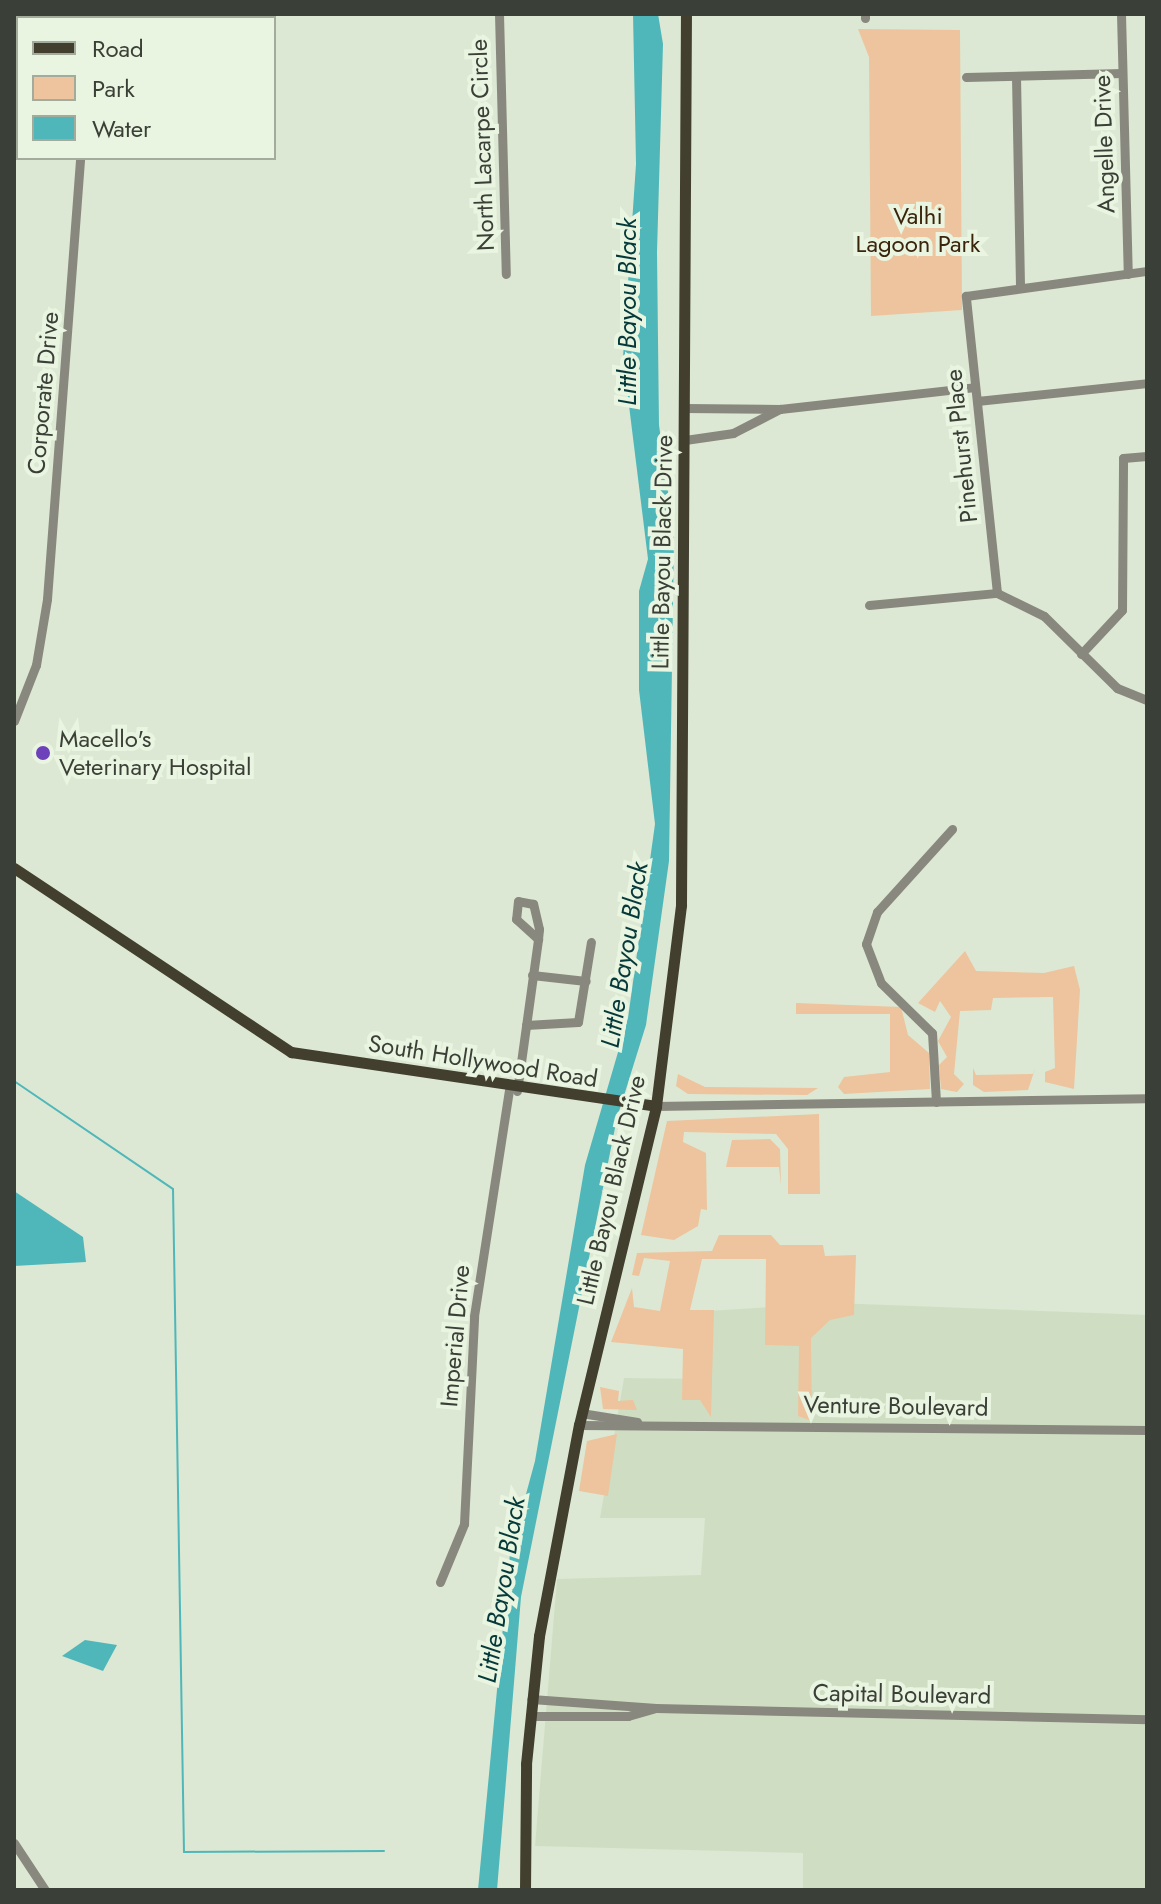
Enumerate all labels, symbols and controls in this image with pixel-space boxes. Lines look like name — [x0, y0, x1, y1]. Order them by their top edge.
legend — [16, 16, 276, 160]
text: Road — [92, 31, 144, 66]
street label: North Lacarpe Circle — [464, 38, 500, 252]
text: Park — [92, 71, 135, 106]
street label: Angelle Drive — [1087, 74, 1121, 214]
text: Water — [92, 111, 151, 146]
park label: Valhi Lagoon Park — [856, 202, 980, 258]
water label: Little Bayou Black — [612, 218, 644, 406]
street label: Corporate Drive — [22, 311, 64, 475]
street label: Pinehurst Place — [939, 368, 983, 524]
street label: Little Bayou Black Drive — [646, 434, 678, 670]
place label: Macello's Veterinary Hospital — [59, 725, 251, 781]
marker: Macello's Veterinary Hospital — [34, 744, 52, 762]
water label: Little Bayou Black — [595, 860, 655, 1050]
street label: South Hollywood Road — [366, 1029, 600, 1093]
street label: Little Bayou Black Drive — [571, 1072, 651, 1308]
street label: Imperial Drive — [434, 1264, 476, 1408]
street label: Venture Boulevard — [803, 1390, 989, 1422]
water label: Little Bayou Black — [472, 1495, 532, 1685]
street label: Capital Boulevard — [812, 1678, 992, 1710]

